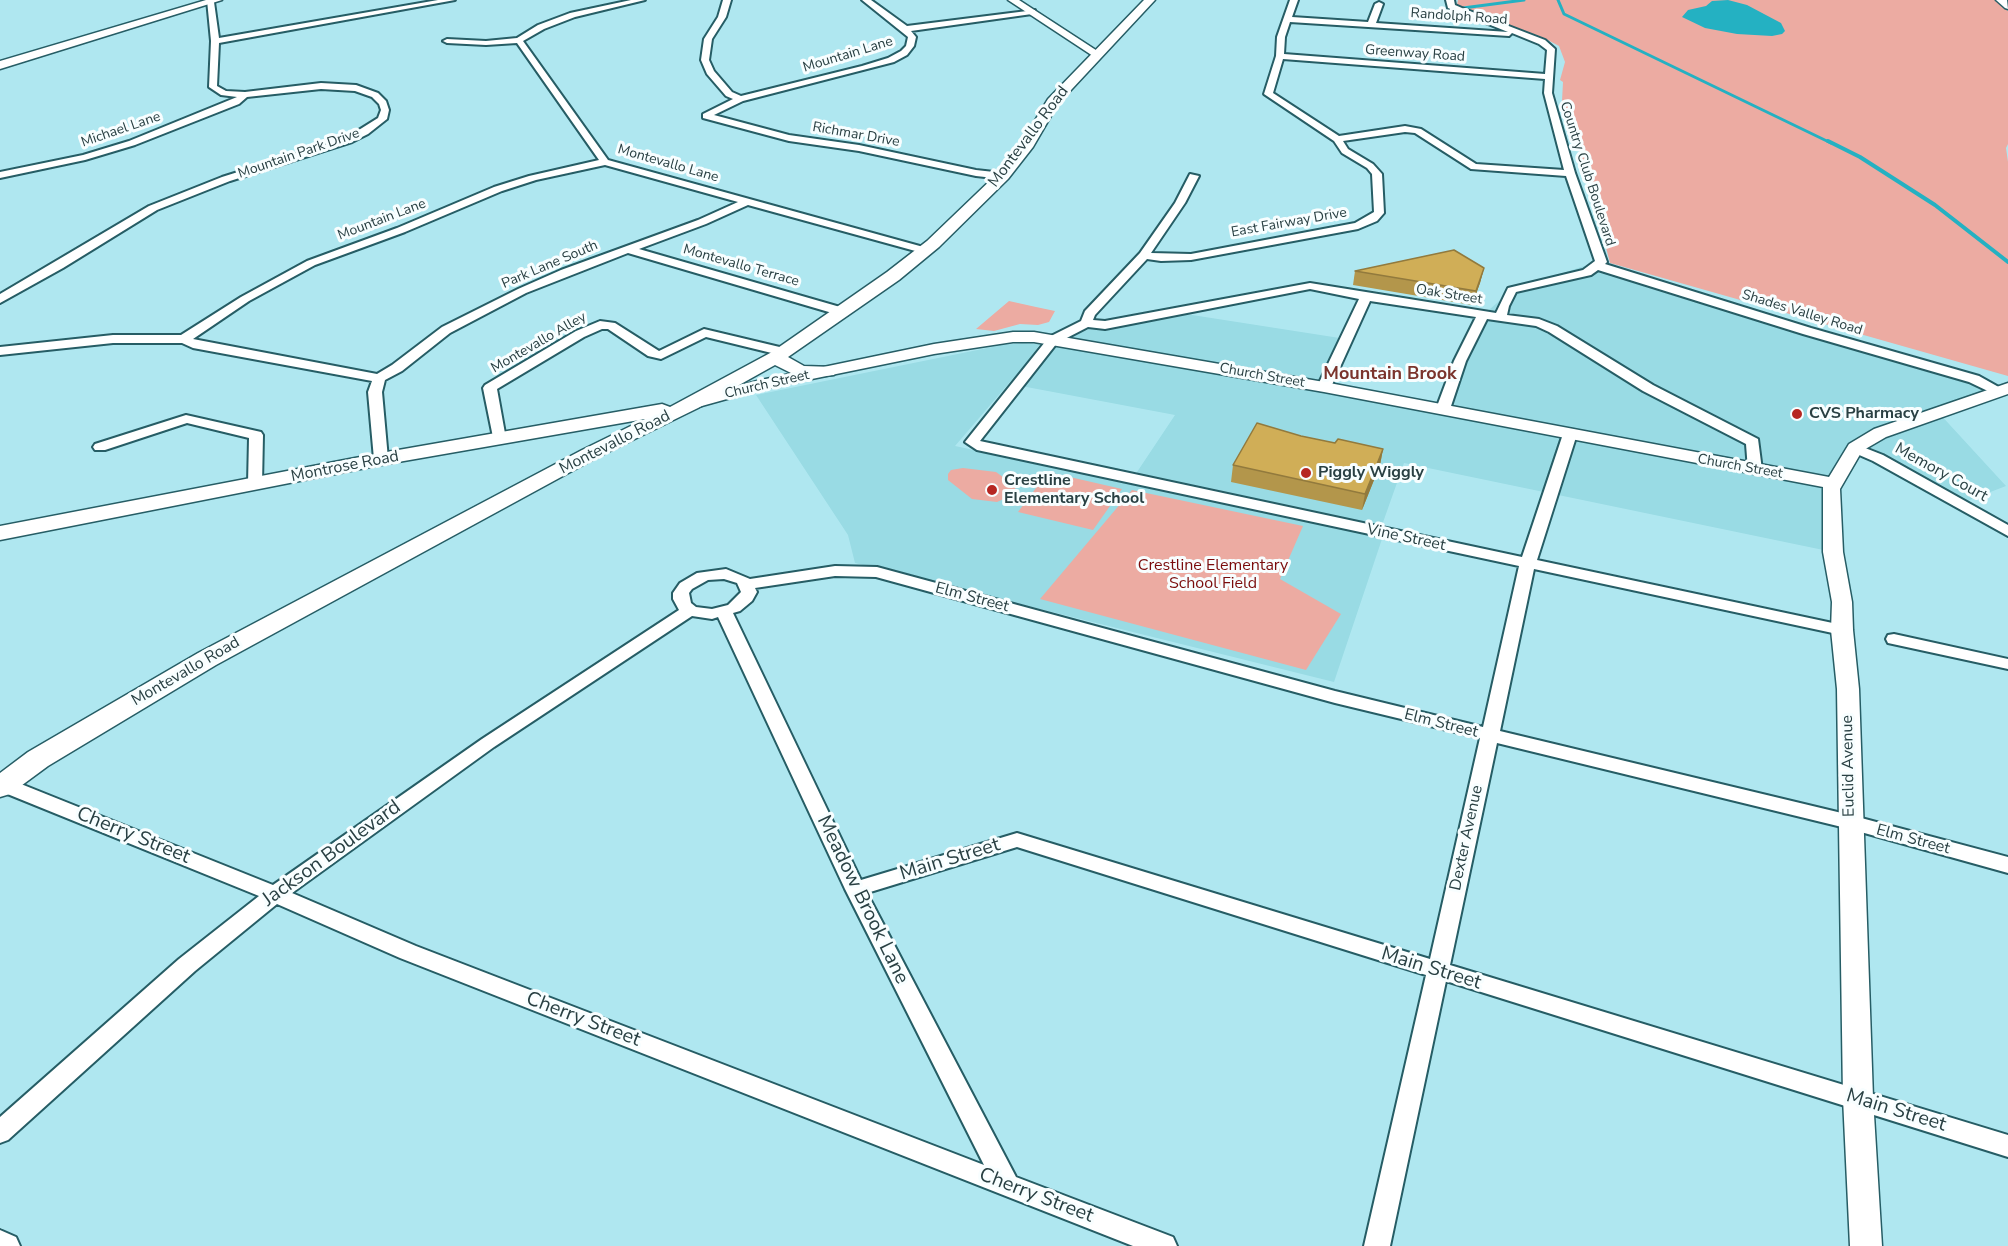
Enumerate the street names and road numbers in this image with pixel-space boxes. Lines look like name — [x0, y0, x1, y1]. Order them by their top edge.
street label: Randolph Road — [1410, 5, 1508, 29]
street label: Mountain Lane — [801, 33, 895, 77]
street label: Greenway Road — [1364, 42, 1466, 66]
street label: Montevallo Road — [985, 83, 1073, 191]
street label: Country Club Boulevard — [1556, 100, 1618, 248]
street label: Michael Lane — [79, 109, 163, 151]
street label: Richmar Drive — [811, 119, 901, 151]
street label: Mountain Park Drive — [236, 125, 362, 183]
street label: Montevallo Lane — [616, 142, 720, 186]
street label: Mountain Lane — [336, 195, 428, 245]
street label: East Fairway Drive — [1230, 205, 1348, 241]
street label: Park Lane South — [499, 237, 601, 293]
street label: Montevallo Terrace — [681, 241, 801, 291]
street label: Oak Street — [1415, 281, 1483, 309]
street label: Shades Valley Road — [1740, 287, 1864, 339]
street label: Montevallo Alley — [488, 309, 590, 377]
street label: Church Street — [1218, 360, 1306, 392]
street label: Church Street — [723, 367, 811, 403]
street label: Montevallo Road — [556, 407, 674, 479]
street label: Memory Court — [1891, 440, 1991, 506]
street label: Montrose Road — [290, 447, 400, 487]
street label: Church Street — [1696, 451, 1784, 483]
street label: Vine Street — [1365, 520, 1447, 556]
street label: Elm Street — [933, 579, 1011, 617]
street label: Montevallo Road — [128, 633, 244, 711]
street label: Elm Street — [1402, 706, 1480, 742]
street label: Euclid Avenue — [1839, 715, 1859, 817]
street label: Dexter Avenue — [1446, 784, 1488, 892]
street label: Jackson Boulevard — [258, 796, 406, 912]
street label: Cherry Street — [73, 802, 193, 870]
street label: Meadow Brook Lane — [811, 812, 913, 988]
street label: Elm Street — [1874, 821, 1952, 859]
street label: Main Street — [897, 833, 1003, 887]
street label: Main Street — [1378, 942, 1484, 996]
street label: Cherry Street — [523, 987, 643, 1053]
street label: Main Street — [1843, 1084, 1949, 1138]
street label: Cherry Street — [976, 1163, 1096, 1229]

